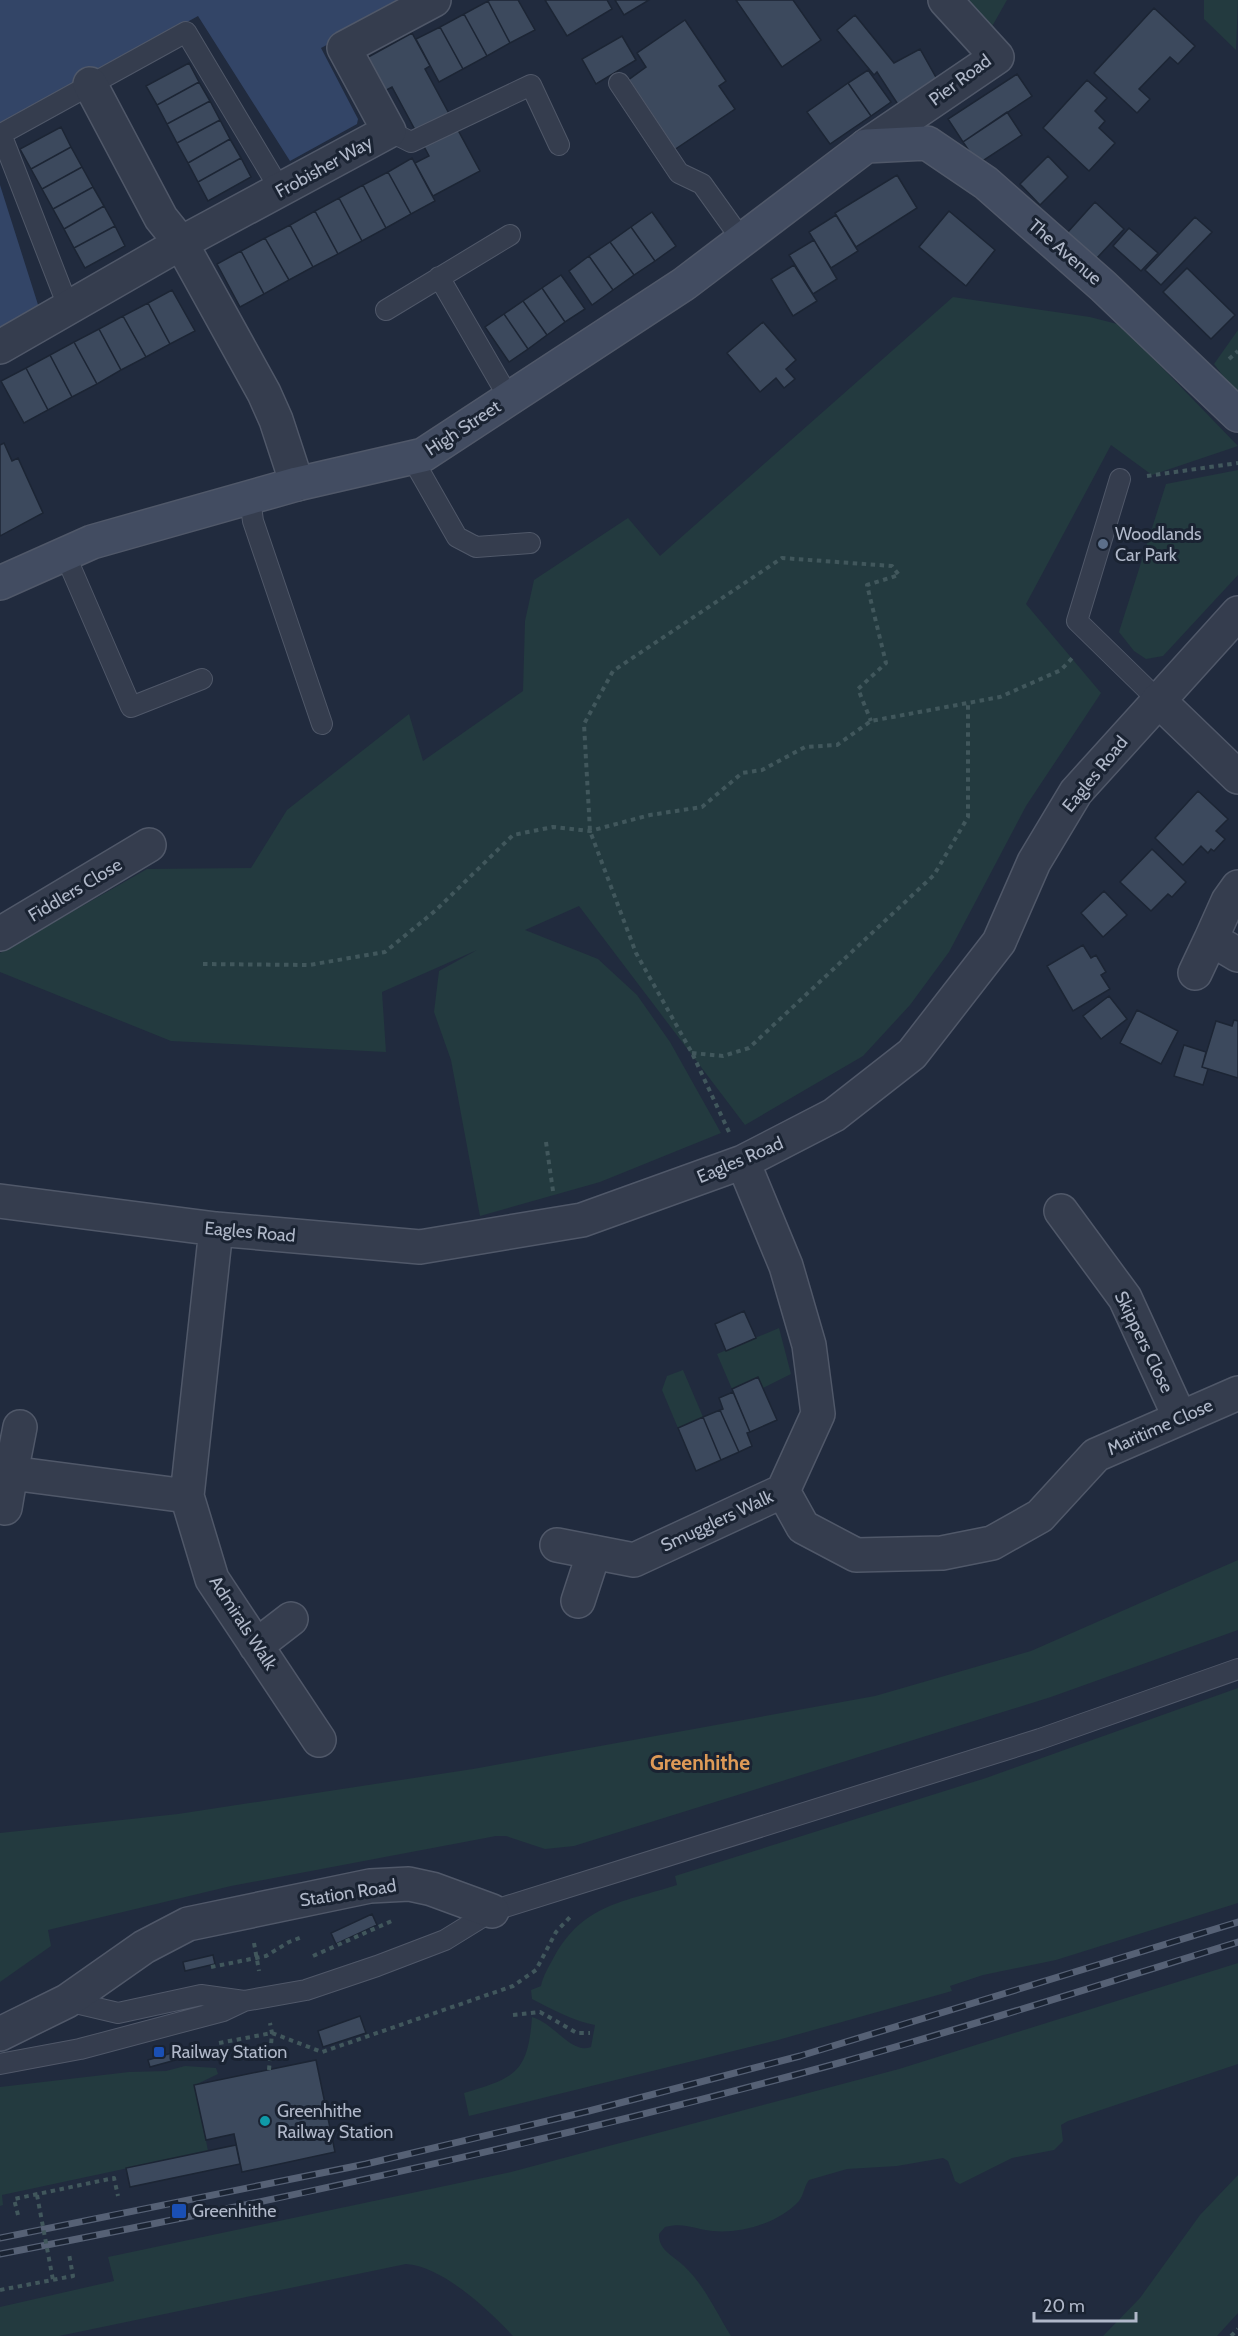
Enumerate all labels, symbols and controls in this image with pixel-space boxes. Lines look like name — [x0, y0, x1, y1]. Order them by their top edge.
street label: Pier Road — [925, 50, 995, 110]
street label: Frobisher Way — [272, 131, 376, 203]
street label: The Avenue — [1024, 214, 1106, 290]
street label: High Street — [421, 396, 505, 460]
place label: Woodlands Car Park — [1115, 523, 1202, 566]
marker: Woodlands Car Park — [1096, 537, 1110, 551]
street label: Eagles Road — [1058, 732, 1132, 816]
street label: Fiddlers Close — [24, 853, 126, 927]
street label: Eagles Road — [694, 1132, 786, 1188]
street label: Eagles Road — [203, 1217, 297, 1247]
street label: Skippers Close — [1110, 1287, 1178, 1397]
street label: Maritime Close — [1104, 1394, 1216, 1460]
street label: Smugglers Walk — [657, 1485, 777, 1557]
street label: Admirals Walk — [204, 1572, 282, 1675]
district label: Greenhithe — [650, 1750, 750, 1775]
street label: Station Road — [298, 1874, 398, 1912]
place label: Railway Station — [171, 2041, 287, 2063]
marker: Railway Station — [152, 2045, 166, 2059]
place label: Greenhithe Railway Station — [277, 2100, 393, 2143]
marker: Greenhithe Railway Station — [258, 2114, 272, 2128]
place label: Greenhithe — [192, 2200, 277, 2222]
marker: Greenhithe — [170, 2202, 188, 2220]
scale bar — [1034, 2285, 1136, 2323]
text: 20 m — [1043, 2295, 1085, 2317]

